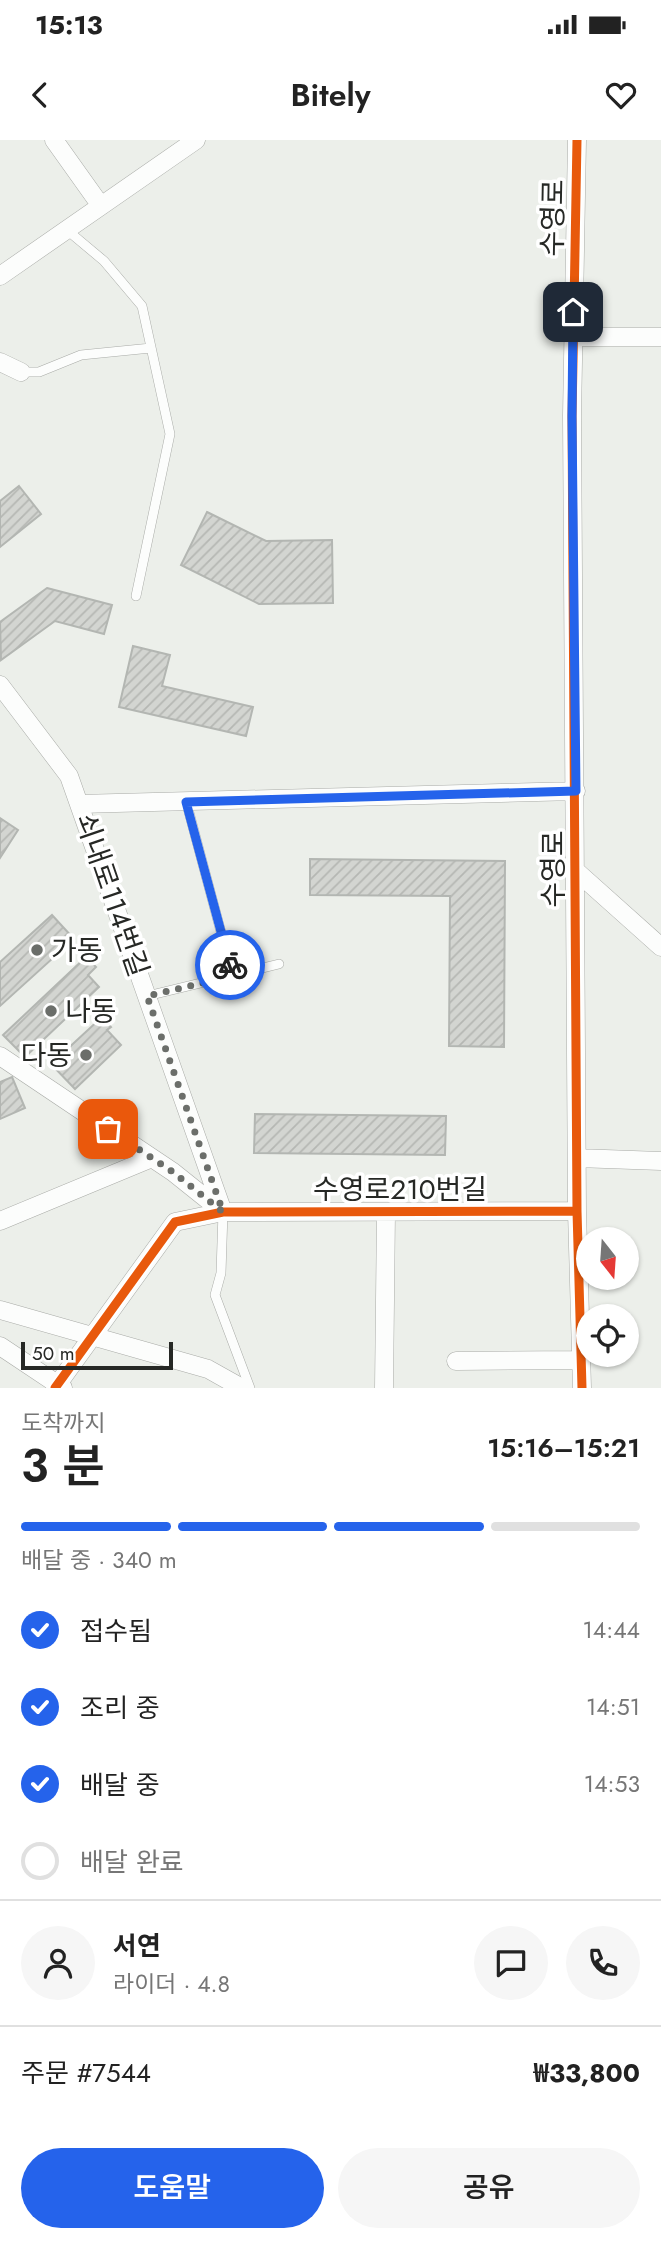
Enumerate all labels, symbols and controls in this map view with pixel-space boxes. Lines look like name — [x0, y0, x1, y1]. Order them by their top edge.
text: 15:13 — [35, 6, 103, 44]
text: Bitely — [290, 72, 371, 118]
icon: back — [21, 76, 59, 114]
icon: heart — [602, 76, 640, 114]
street label: 수영로 — [532, 179, 574, 257]
pin — [543, 282, 603, 342]
icon: home — [554, 293, 592, 331]
street label: 쇠내로114번길 — [65, 808, 159, 982]
street label: 수영로 — [533, 830, 574, 908]
place label: 가동 — [51, 930, 103, 971]
courier — [195, 930, 265, 1000]
marker: 가동 — [29, 942, 45, 958]
icon: bike — [211, 946, 249, 984]
place label: 나동 — [65, 991, 117, 1032]
marker: 나동 — [43, 1003, 59, 1019]
place label: 다동 — [20, 1035, 72, 1076]
marker: 다동 — [78, 1047, 94, 1063]
pin — [78, 1099, 138, 1159]
icon: bag — [89, 1110, 127, 1148]
street label: 수영로210번길 — [313, 1169, 487, 1210]
north arrow — [576, 1227, 639, 1290]
map controls — [576, 1227, 639, 1367]
button: locate — [576, 1304, 639, 1367]
scale bar — [21, 1339, 173, 1371]
text: 50 m — [32, 1340, 75, 1367]
text: 도착까지 — [21, 1406, 106, 1440]
text: 15:16–15:21 — [487, 1429, 640, 1467]
text: 3 분 — [21, 1433, 105, 1499]
text: 배달 중 · 340 m — [21, 1543, 177, 1577]
icon: check — [21, 1611, 59, 1649]
text: 접수됨 — [80, 1612, 152, 1650]
text: 14:44 — [583, 1613, 640, 1647]
icon: check — [21, 1688, 59, 1726]
text: 조리 중 — [80, 1689, 160, 1727]
text: 14:51 — [586, 1690, 640, 1724]
icon: check — [21, 1765, 59, 1803]
text: 배달 중 — [80, 1766, 160, 1804]
text: 14:53 — [584, 1767, 640, 1801]
text: 배달 완료 — [80, 1843, 183, 1881]
button: person — [21, 1926, 95, 2000]
button: chat — [474, 1926, 548, 2000]
button: phone — [566, 1926, 640, 2000]
text: 서연 — [113, 1927, 161, 1965]
text: 라이더 · 4.8 — [113, 1967, 230, 2001]
text: 주문 #7544 — [21, 2054, 151, 2092]
text: ₩33,800 — [534, 2054, 640, 2092]
button: 도움말 — [21, 2148, 324, 2228]
button: 공유 — [338, 2148, 640, 2228]

